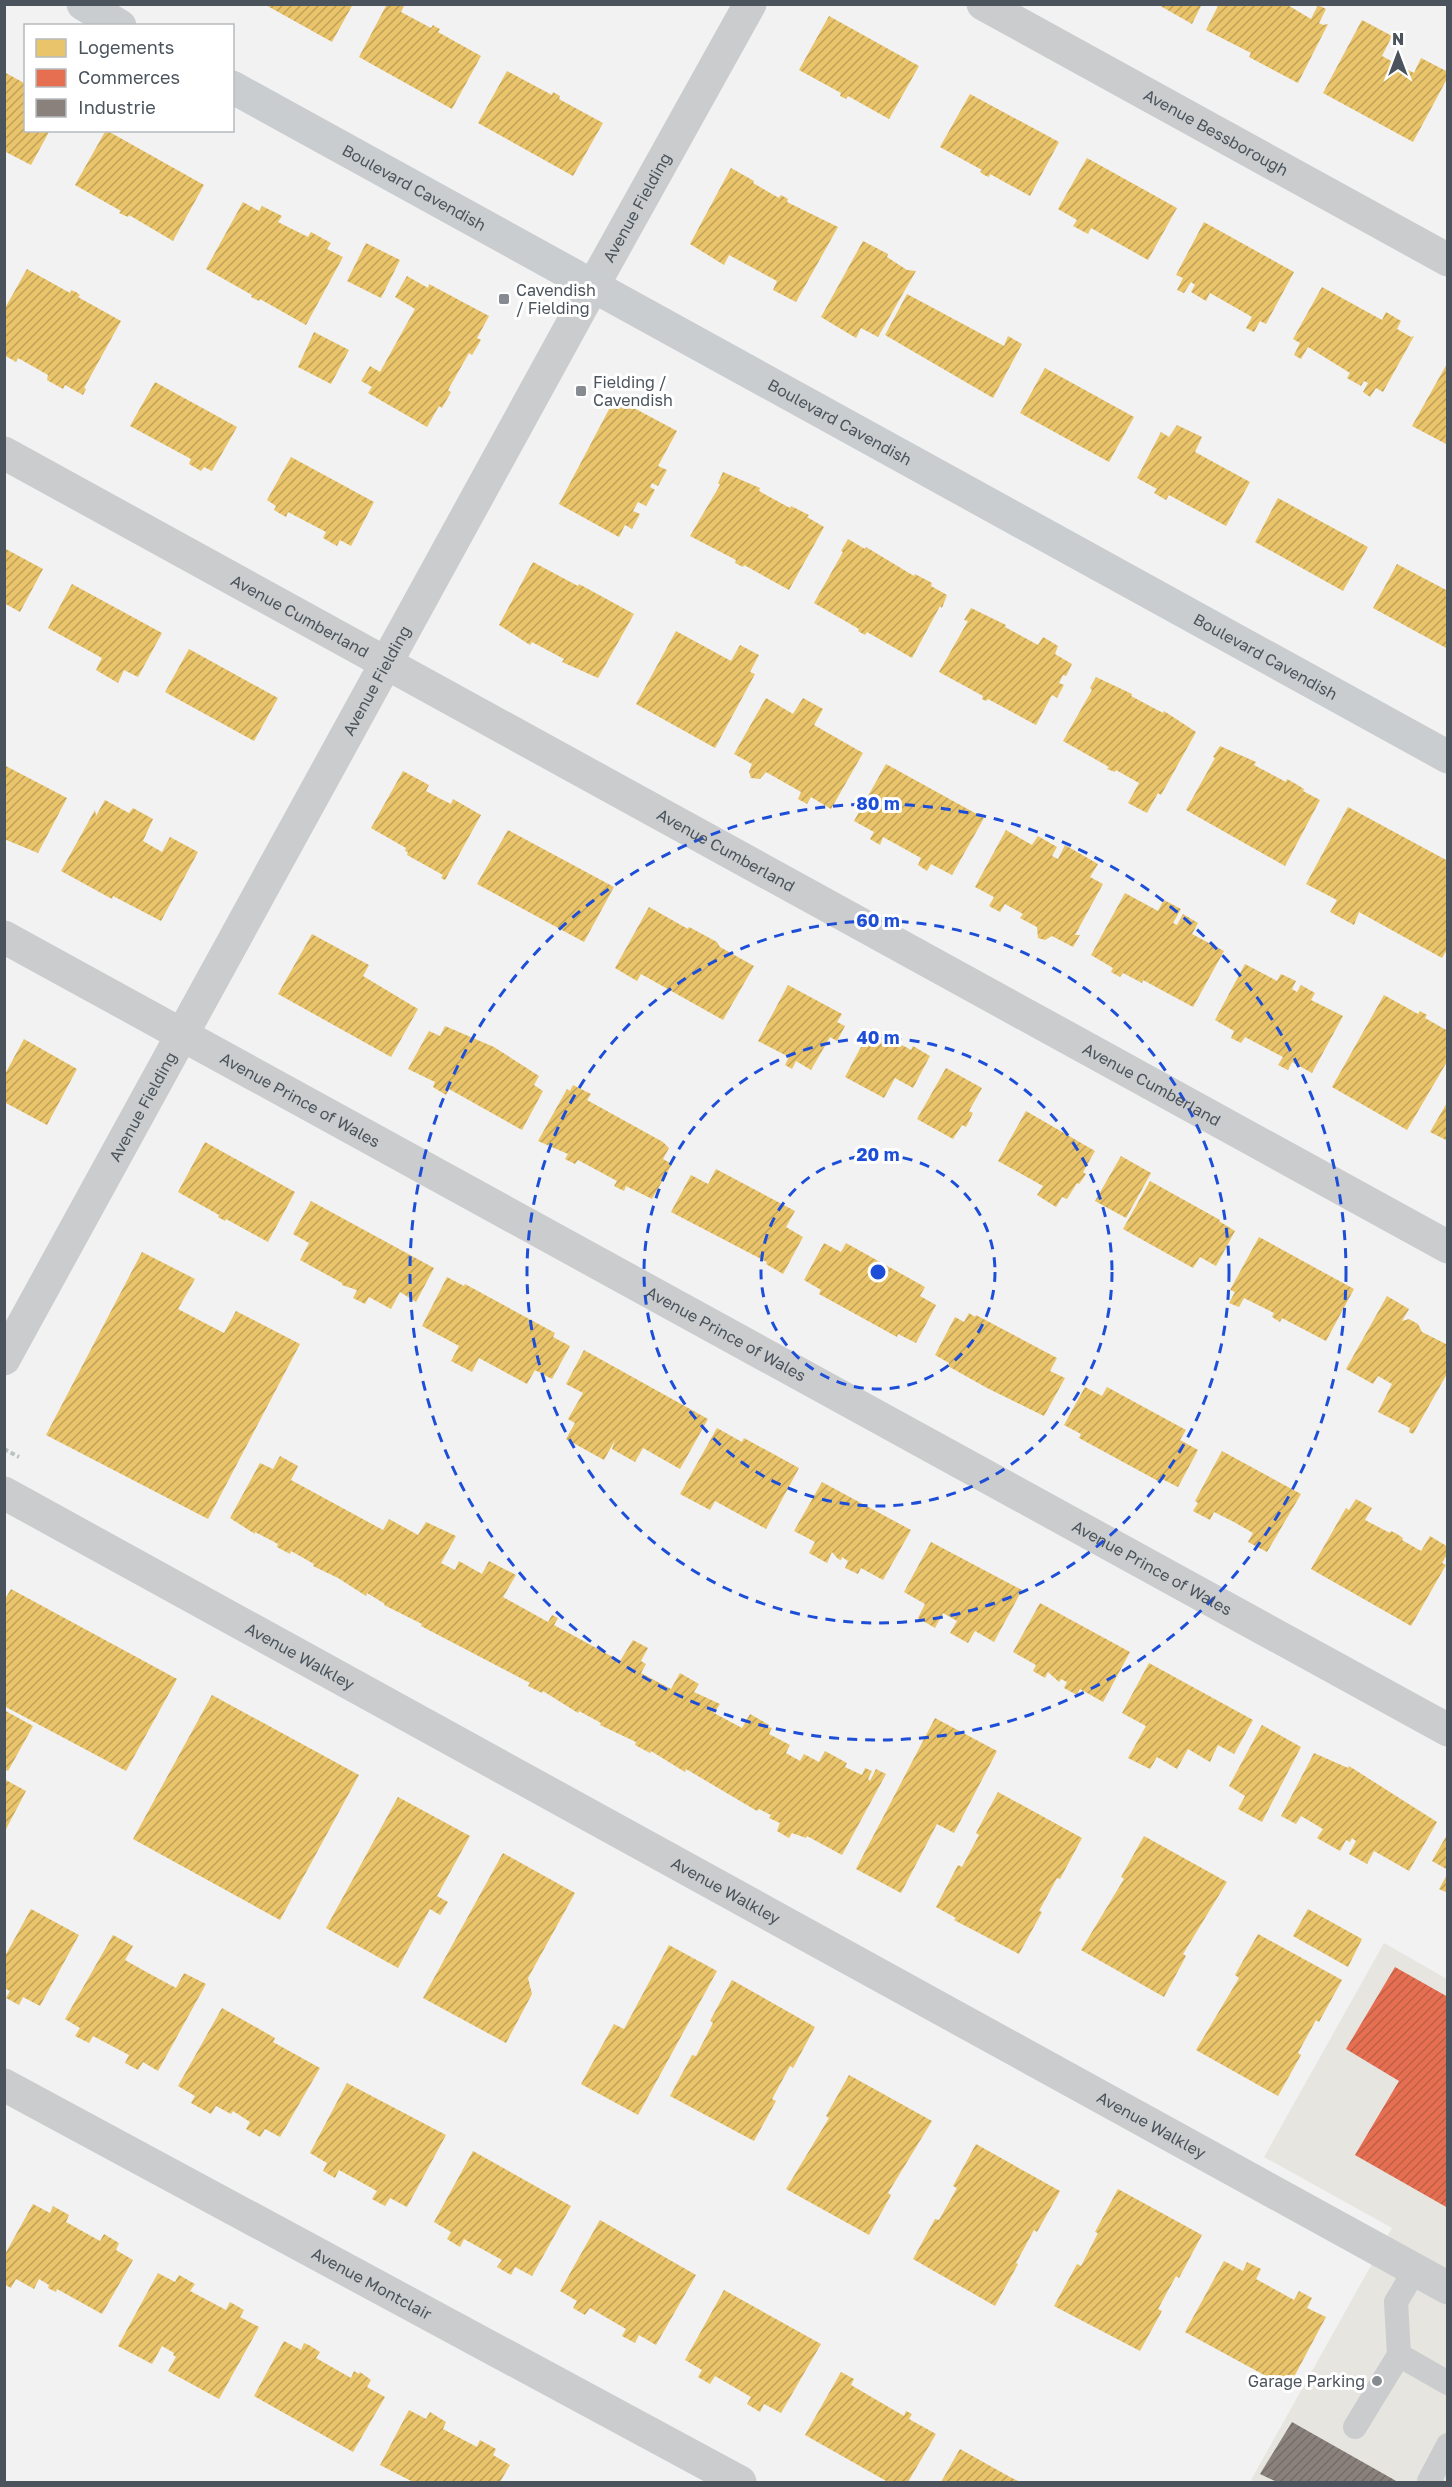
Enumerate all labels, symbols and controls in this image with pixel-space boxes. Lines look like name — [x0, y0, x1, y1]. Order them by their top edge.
legend — [24, 24, 234, 132]
north arrow — [1368, 24, 1428, 84]
text: N — [1392, 29, 1404, 49]
text: Logements — [78, 36, 174, 58]
text: Commerces — [78, 66, 180, 88]
street label: Avenue Bessborough — [1140, 84, 1292, 180]
text: Industrie — [78, 96, 156, 118]
street label: Boulevard Cavendish — [339, 140, 490, 235]
street label: Avenue Fielding — [598, 149, 675, 266]
place label: Cavendish / Fielding — [516, 280, 596, 318]
marker: Cavendish / Fielding — [497, 292, 511, 306]
place label: Fielding / Cavendish — [593, 372, 673, 410]
street label: Boulevard Cavendish — [764, 374, 915, 470]
marker: Fielding / Cavendish — [574, 384, 588, 398]
street label: Avenue Cumberland — [228, 570, 373, 662]
street label: Boulevard Cavendish — [1190, 609, 1341, 704]
street label: Avenue Fielding — [338, 622, 415, 739]
text: 80 m — [856, 792, 900, 814]
street label: Avenue Cumberland — [654, 804, 799, 896]
text: 60 m — [856, 909, 900, 931]
text: 40 m — [856, 1026, 900, 1048]
street label: Avenue Cumberland — [1079, 1038, 1224, 1130]
street label: Avenue Fielding — [104, 1048, 181, 1165]
street label: Avenue Prince of Wales — [217, 1048, 384, 1152]
text: 20 m — [857, 1143, 899, 1165]
centre of rings — [868, 1262, 888, 1282]
street label: Avenue Prince of Wales — [643, 1282, 810, 1386]
street label: Avenue Prince of Wales — [1069, 1516, 1236, 1619]
street label: Avenue Walkley — [242, 1618, 358, 1694]
street label: Avenue Walkley — [668, 1852, 784, 1928]
street label: Avenue Walkley — [1094, 2087, 1210, 2163]
street label: Avenue Montclair — [308, 2243, 435, 2324]
place label: Garage Parking — [1248, 2371, 1365, 2391]
marker: Garage Parking — [1370, 2374, 1384, 2388]

